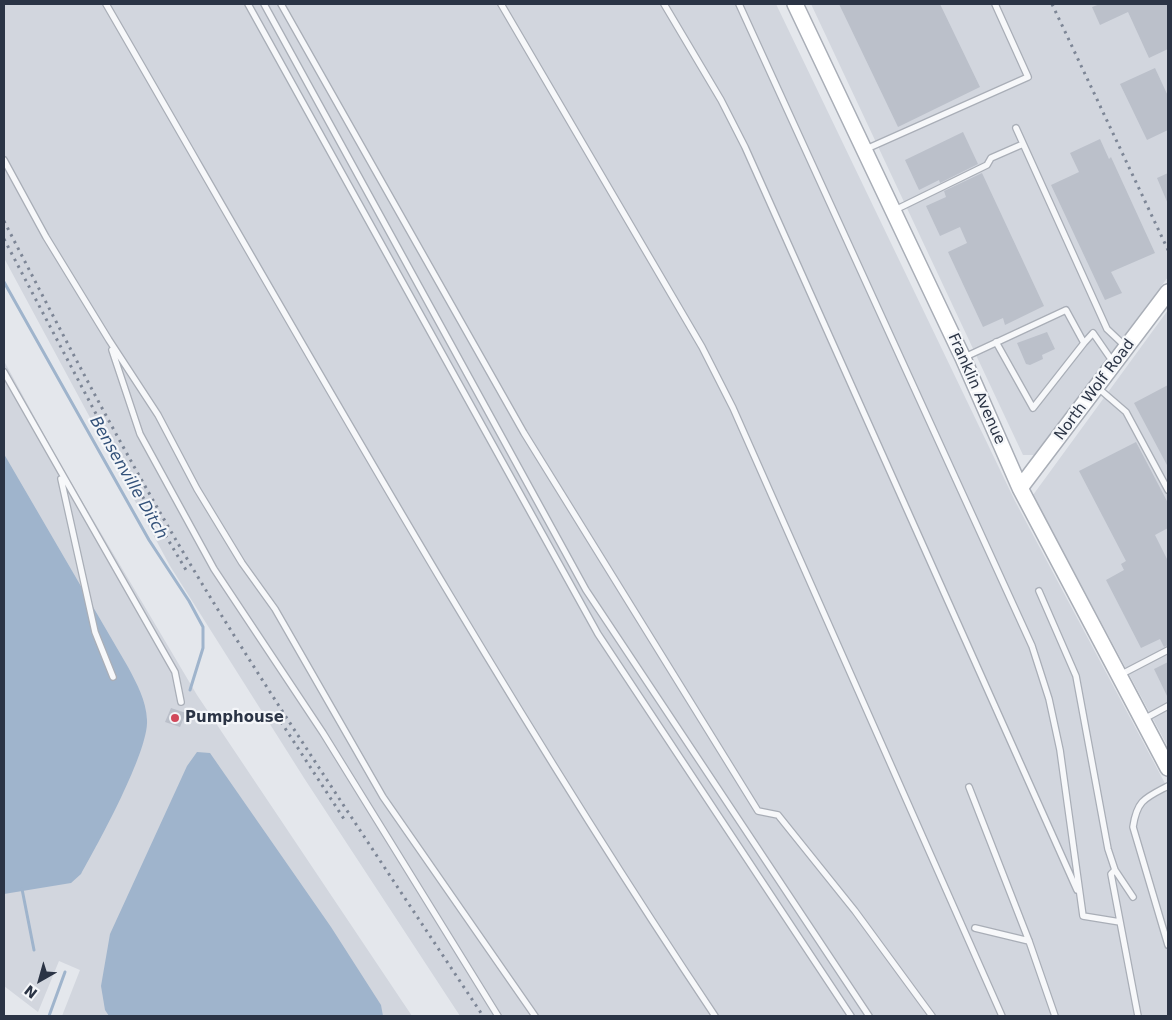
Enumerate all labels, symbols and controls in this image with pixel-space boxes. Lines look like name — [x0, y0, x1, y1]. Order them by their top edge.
street label: Franklin Avenue — [943, 331, 1009, 447]
street label: North Wolf Road — [1051, 336, 1139, 444]
water label: Bensenville Ditch — [85, 413, 171, 543]
place label: Pumphouse — [185, 709, 284, 727]
marker: Pumphouse — [169, 712, 181, 724]
north arrow — [15, 955, 65, 1005]
text: N — [21, 982, 40, 1002]

